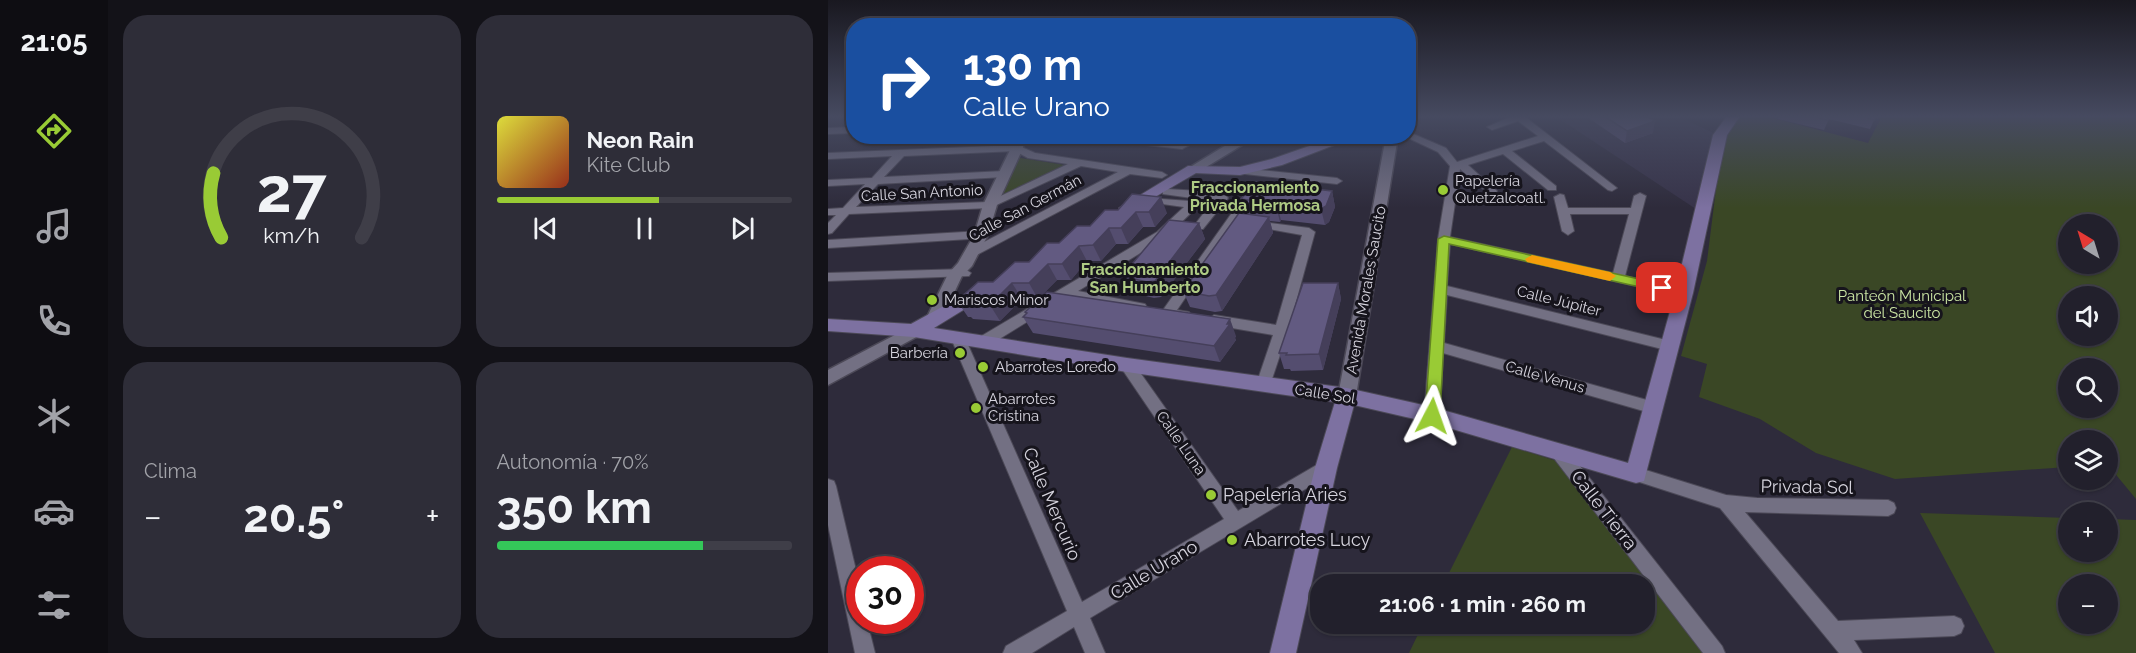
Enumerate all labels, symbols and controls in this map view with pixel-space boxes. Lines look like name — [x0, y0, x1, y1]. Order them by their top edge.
text: 21:05 — [21, 26, 87, 57]
text: 130 m — [963, 41, 1082, 90]
icon: right — [864, 42, 942, 120]
text: Calle Urano — [963, 91, 1110, 122]
icon: directions — [33, 110, 75, 152]
text: Neon Rain — [587, 127, 694, 153]
text: 27 — [257, 153, 328, 227]
text: Kite Club — [587, 153, 670, 177]
street label: Calle San Germán — [966, 171, 1084, 245]
place label: Papelería Quetzalcoatl. — [1455, 172, 1546, 207]
district label: Fraccionamiento Privada Hermosa — [1190, 178, 1320, 215]
street label: Calle San Antonio — [861, 181, 984, 205]
marker: Papelería Quetzalcoatl. — [1436, 183, 1450, 197]
street label: Avenida Morales Saucito — [1342, 204, 1390, 375]
icon: music — [33, 205, 75, 247]
icon: previous — [529, 212, 562, 245]
icon: pause — [628, 212, 661, 245]
icon: next — [726, 212, 759, 245]
north arrow — [2058, 214, 2118, 274]
map controls — [2058, 214, 2118, 634]
text: km/h — [263, 223, 320, 248]
district label: Fraccionamiento San Humberto — [1081, 260, 1210, 297]
pin — [1636, 262, 1687, 313]
icon: arrive — [1645, 271, 1678, 304]
street label: Calle Júpiter — [1515, 282, 1604, 320]
button: sound — [2058, 286, 2118, 346]
park label: Panteón Municipal del Saucito — [1838, 287, 1967, 322]
place label: Mariscos Minor — [944, 291, 1049, 309]
marker: Mariscos Minor — [925, 293, 939, 307]
icon: phone — [33, 300, 75, 342]
place label: Barbería — [890, 344, 948, 362]
marker: Barbería — [953, 346, 967, 360]
street label: Calle Venus — [1503, 357, 1587, 397]
place label: Abarrotes Loredo — [995, 358, 1116, 376]
button: search — [2058, 358, 2118, 418]
marker: Abarrotes Loredo — [976, 360, 990, 374]
street label: Calle Sol — [1293, 380, 1358, 408]
position arrow — [1400, 384, 1464, 448]
place label: Abarrotes Cristina — [988, 390, 1056, 425]
icon: climate — [33, 395, 75, 437]
marker: Abarrotes Cristina — [969, 401, 983, 415]
street label: Calle Luna — [1152, 408, 1210, 478]
button: layers — [2058, 430, 2118, 490]
street label: Calle Mercurio — [1019, 444, 1086, 564]
text: Autonomía · 70% — [497, 450, 648, 474]
text: Clima — [144, 459, 197, 483]
street label: Calle Tierra — [1567, 466, 1642, 553]
street label: Privada Sol — [1760, 475, 1854, 498]
text: 350 km — [497, 481, 652, 534]
place label: Papelería Aries — [1223, 484, 1347, 505]
marker: Papelería Aries — [1204, 488, 1218, 502]
icon: car — [33, 490, 75, 532]
text: 20.5° — [243, 490, 344, 543]
text: − — [144, 497, 162, 536]
text: + — [426, 497, 439, 536]
button: + — [2058, 502, 2118, 562]
place label: Abarrotes Lucy — [1244, 529, 1371, 550]
marker: Abarrotes Lucy — [1225, 533, 1239, 547]
street label: Calle Urano — [1106, 535, 1201, 604]
speed limit sign: 30 — [846, 556, 924, 634]
button: − — [2058, 574, 2118, 634]
icon: filters — [33, 584, 75, 626]
text: 21:06 · 1 min · 260 m — [1379, 591, 1586, 617]

